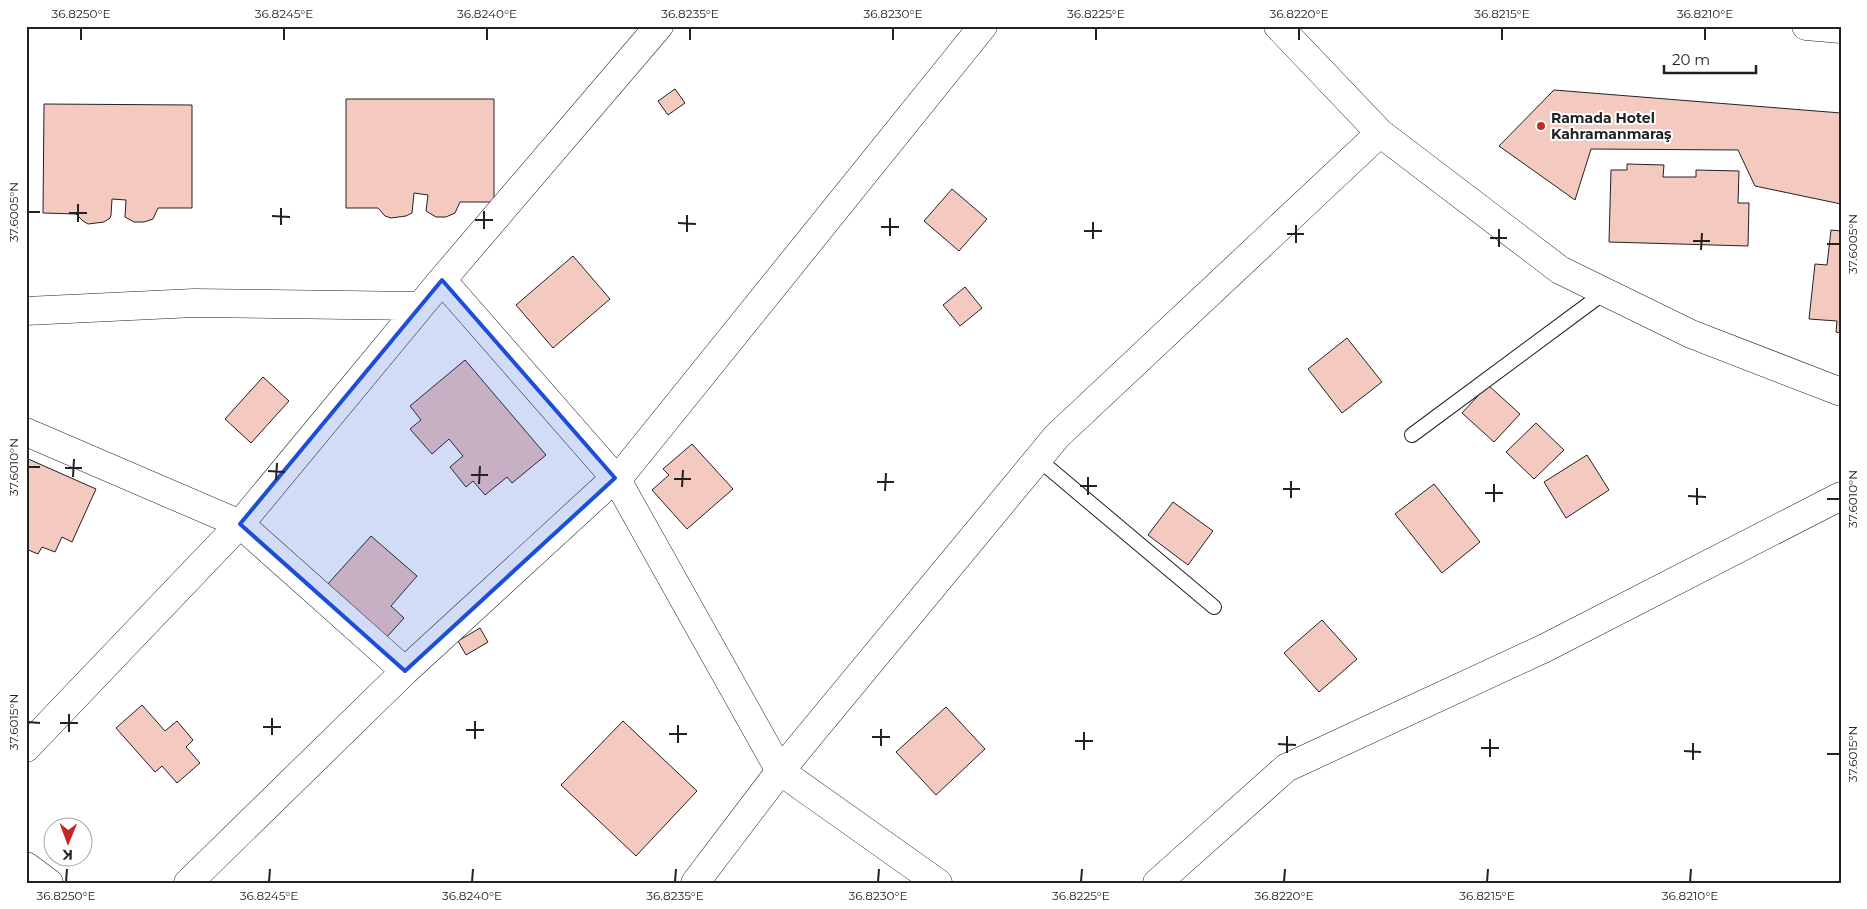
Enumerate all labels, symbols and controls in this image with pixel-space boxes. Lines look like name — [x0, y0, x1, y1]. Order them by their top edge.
text: 36.8250°E — [51, 6, 111, 21]
text: 36.8245°E — [255, 6, 313, 21]
text: 36.8240°E — [457, 6, 517, 21]
text: 36.8235°E — [661, 6, 719, 21]
text: 36.8230°E — [863, 6, 923, 21]
text: 36.8225°E — [1067, 6, 1125, 21]
text: 36.8220°E — [1269, 6, 1329, 21]
text: 36.8215°E — [1474, 6, 1530, 21]
text: 36.8210°E — [1677, 6, 1733, 21]
scale bar — [1664, 42, 1757, 74]
text: 20 m — [1672, 50, 1710, 69]
place label: Ramada Hotel Kahramanmaraş — [1551, 109, 1672, 143]
marker: Ramada Hotel Kahramanmaraş — [1535, 120, 1547, 132]
text: 37.6005°N — [6, 182, 21, 242]
text: 37.6005°N — [1845, 214, 1860, 274]
text: 37.6010°N — [6, 438, 21, 496]
text: 37.6010°N — [1845, 470, 1860, 528]
text: 37.6015°N — [6, 694, 21, 750]
text: 37.6015°N — [1845, 726, 1860, 782]
north arrow — [42, 816, 92, 866]
text: K — [62, 846, 73, 864]
text: 36.8250°E — [36, 888, 96, 903]
text: 36.8245°E — [240, 888, 298, 903]
text: 36.8240°E — [442, 888, 502, 903]
text: 36.8235°E — [646, 888, 704, 903]
text: 36.8230°E — [848, 888, 908, 903]
text: 36.8225°E — [1052, 888, 1110, 903]
text: 36.8220°E — [1254, 888, 1314, 903]
text: 36.8215°E — [1459, 888, 1515, 903]
text: 36.8210°E — [1662, 888, 1718, 903]

